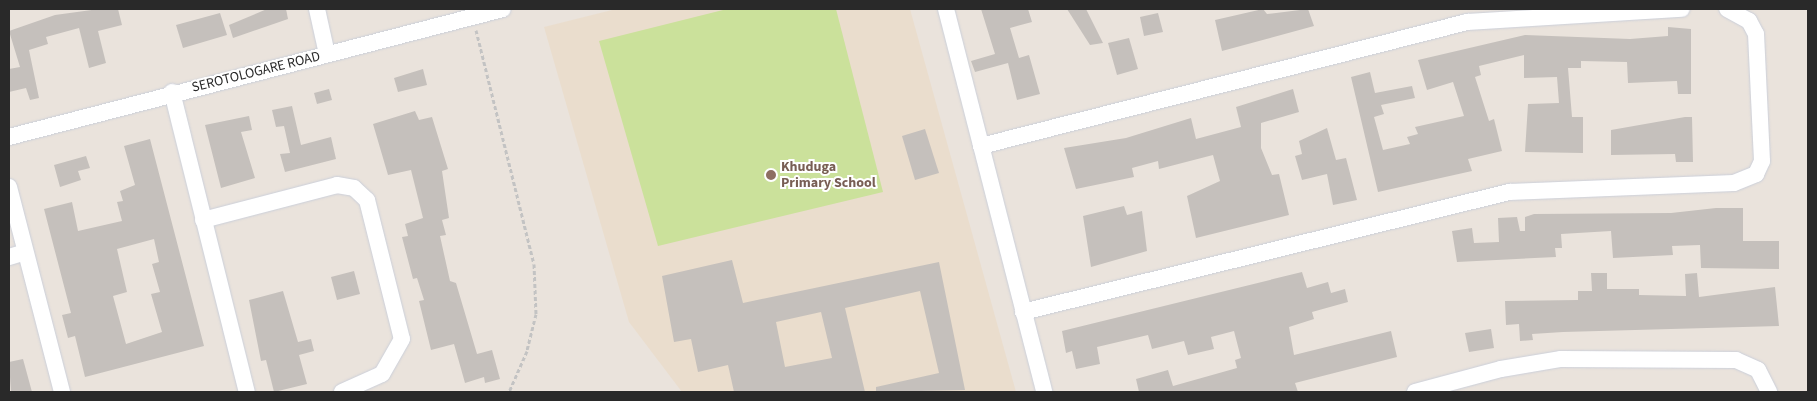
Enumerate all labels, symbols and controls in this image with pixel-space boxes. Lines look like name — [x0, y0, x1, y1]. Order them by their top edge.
street label: SEROTOLOGARE ROAD — [190, 48, 322, 96]
place label: Khuduga Primary School — [781, 159, 876, 192]
marker: Khuduga Primary School — [765, 169, 777, 181]

